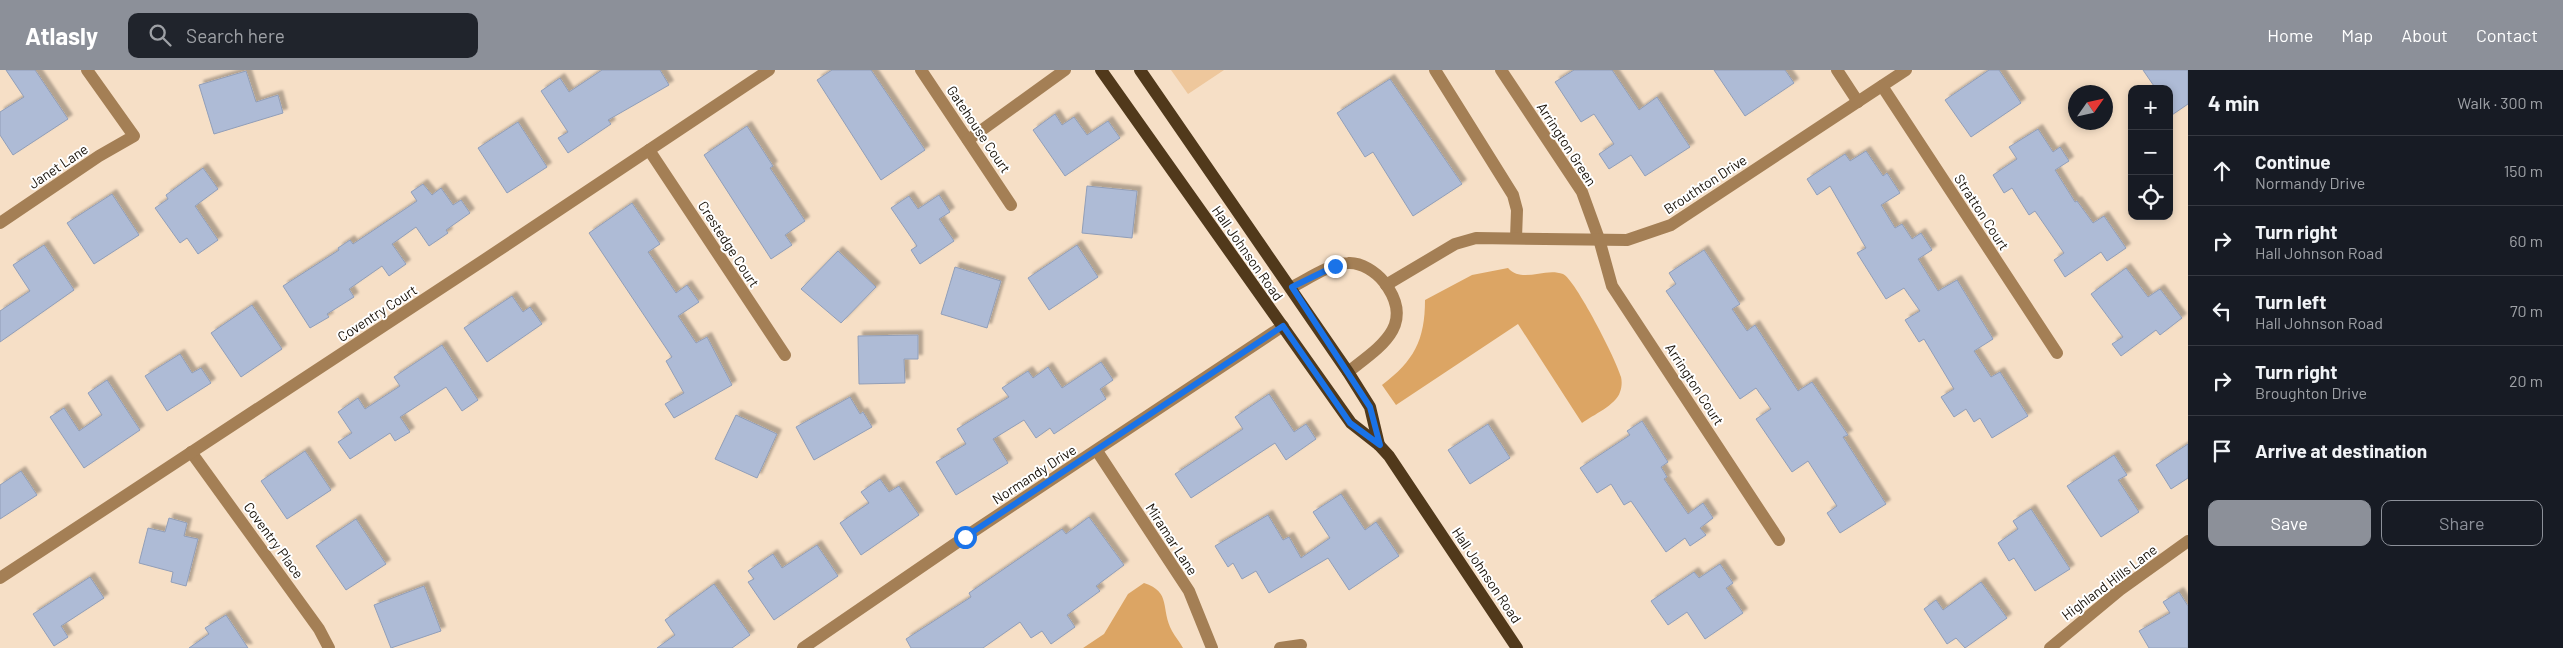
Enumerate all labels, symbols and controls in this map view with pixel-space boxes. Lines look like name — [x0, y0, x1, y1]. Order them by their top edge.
search box — [128, 13, 478, 58]
text: Atlasly — [25, 21, 98, 50]
icon: search — [146, 21, 174, 49]
text: Search here — [186, 24, 285, 47]
text: Home — [2267, 24, 2313, 46]
text: Map — [2341, 24, 2373, 46]
text: About — [2401, 24, 2448, 46]
text: Contact — [2476, 24, 2538, 46]
street label: Gatehouse Court — [944, 82, 1014, 176]
north arrow — [2068, 85, 2113, 130]
map controls — [2128, 85, 2173, 220]
button: + — [2128, 85, 2173, 130]
text: 4 min — [2208, 90, 2259, 115]
text: Walk · 300 m — [2457, 93, 2543, 112]
street label: Arrington Green — [1534, 99, 1600, 189]
button: − — [2128, 130, 2173, 175]
street label: Janet Lane — [25, 140, 91, 192]
text: Continue — [2255, 150, 2331, 173]
street label: Brouthton Drive — [1660, 151, 1750, 217]
icon: ahead — [2208, 157, 2236, 185]
text: 150 m — [2504, 161, 2543, 180]
street label: Stratton Court — [1951, 171, 2013, 253]
text: Normandy Drive — [2255, 173, 2365, 192]
button: locate — [2128, 175, 2173, 220]
street label: Crestedge Court — [695, 198, 763, 290]
street label: Hall Johnson Road — [1209, 202, 1287, 304]
text: Turn right — [2255, 220, 2337, 243]
icon: right — [2208, 227, 2236, 255]
text: 60 m — [2509, 231, 2543, 250]
text: Hall Johnson Road — [2255, 243, 2383, 262]
route end — [1324, 255, 1347, 278]
street label: Coventry Court — [334, 281, 420, 345]
text: Turn left — [2255, 290, 2326, 313]
icon: left — [2208, 297, 2236, 325]
text: 70 m — [2510, 301, 2543, 320]
text: Hall Johnson Road — [2255, 313, 2383, 332]
street label: Arrington Court — [1662, 340, 1728, 428]
text: Turn right — [2255, 360, 2337, 383]
icon: right — [2208, 367, 2236, 395]
text: 20 m — [2509, 371, 2543, 390]
text: Broughton Drive — [2255, 383, 2367, 402]
icon: arrive — [2208, 437, 2236, 465]
text: Arrive at destination — [2255, 439, 2427, 462]
street label: Normandy Drive — [989, 441, 1079, 507]
street label: Coventry Place — [241, 498, 307, 582]
street label: Miramar Lane — [1142, 500, 1202, 578]
button: Save — [2208, 500, 2371, 546]
button: Share — [2381, 500, 2543, 546]
street label: Hall Johnson Road — [1449, 524, 1525, 626]
route start — [954, 526, 977, 549]
street label: Highland Hills Lane — [2058, 541, 2160, 623]

